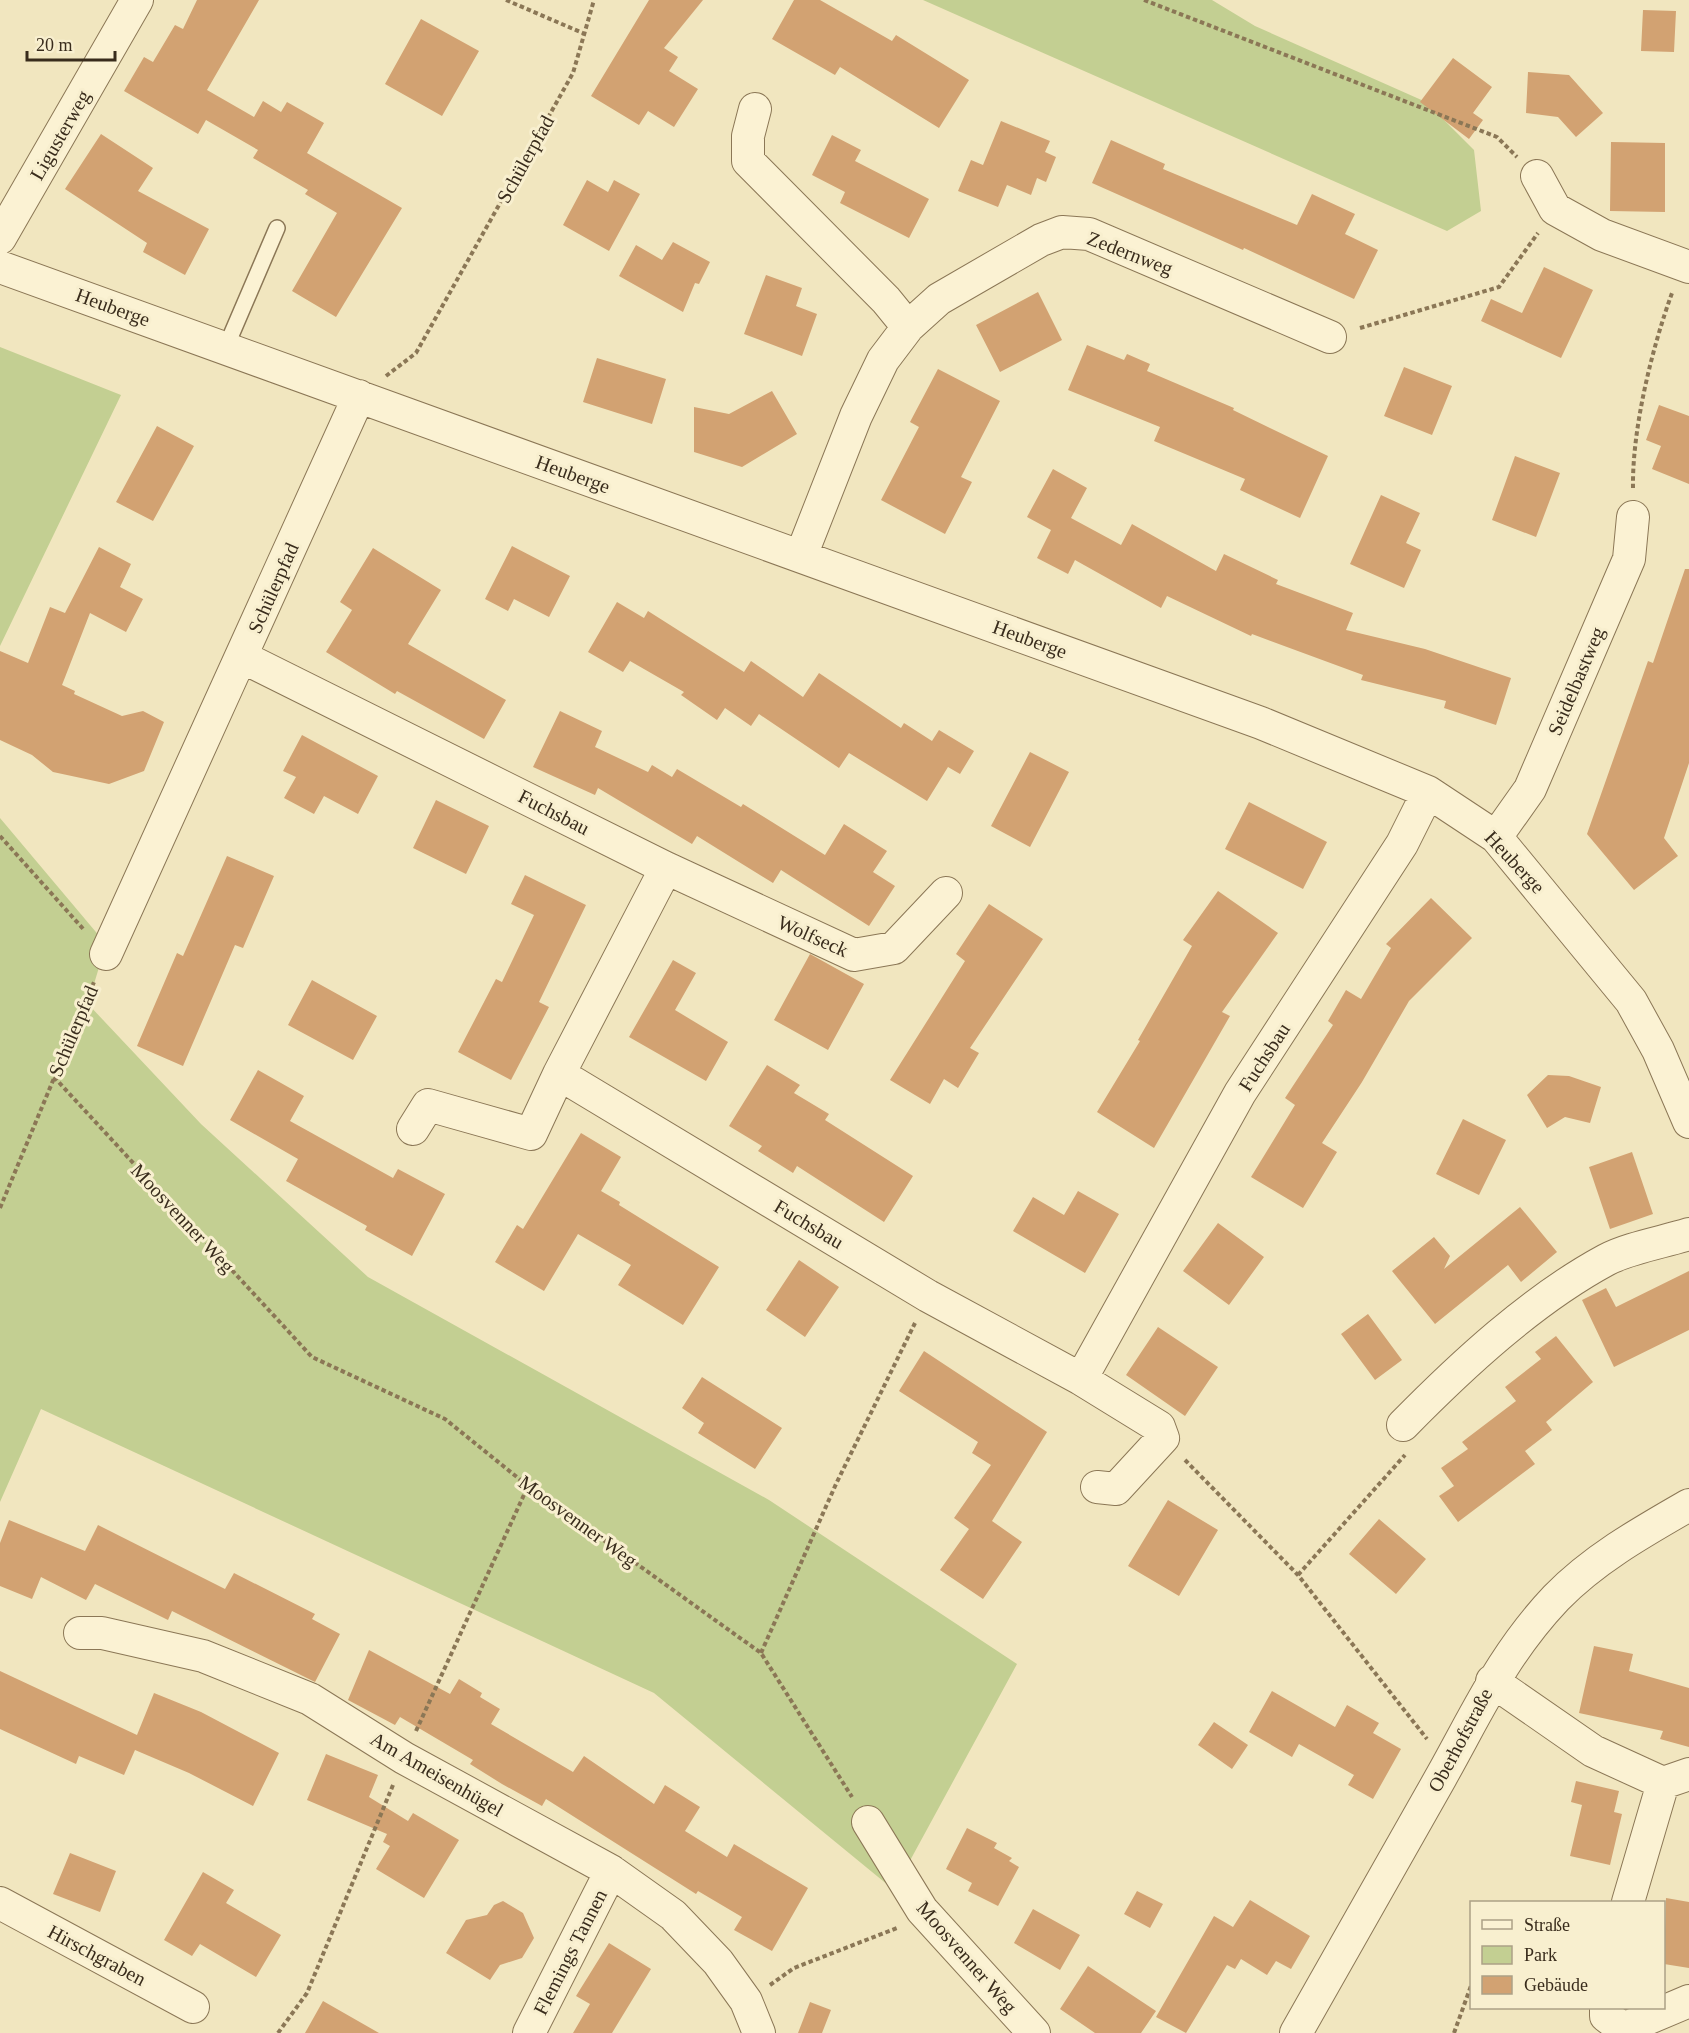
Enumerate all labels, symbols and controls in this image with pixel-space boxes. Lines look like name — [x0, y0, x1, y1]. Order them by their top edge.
scale bar — [27, 24, 116, 62]
text: 20 m — [36, 35, 73, 55]
street label: Ligusterweg — [25, 86, 95, 184]
street label: Schülerpfad — [492, 111, 559, 207]
street label: Zedernweg — [1084, 227, 1176, 280]
street label: Heuberge — [73, 283, 153, 332]
street label: Heuberge — [533, 450, 613, 499]
street label: Schülerpfad — [243, 539, 304, 637]
street label: Heuberge — [990, 615, 1070, 664]
street label: Seidelbastweg — [1543, 624, 1610, 739]
street label: Fuchsbau — [515, 785, 593, 839]
street label: Heuberge — [1480, 826, 1550, 899]
street label: Wolfseck — [774, 911, 852, 961]
street label: Schülerpfad — [44, 982, 103, 1080]
street label: Fuchsbau — [1234, 1019, 1294, 1095]
street label: Moosvenner Weg — [126, 1159, 239, 1278]
street label: Fuchsbau — [770, 1195, 848, 1253]
street label: Moosvenner Weg — [514, 1471, 641, 1572]
street label: Oberhofstraße — [1423, 1684, 1497, 1796]
street label: Am Ameisenhügel — [366, 1727, 508, 1822]
street label: Flemings Tannen — [529, 1886, 612, 2019]
street label: Moosvenner Weg — [912, 1897, 1021, 2018]
legend — [1470, 1901, 1665, 2009]
text: Straße — [1524, 1915, 1570, 1935]
street label: Hirschgraben — [44, 1920, 150, 1991]
text: Park — [1524, 1945, 1557, 1965]
text: Gebäude — [1524, 1975, 1588, 1995]

